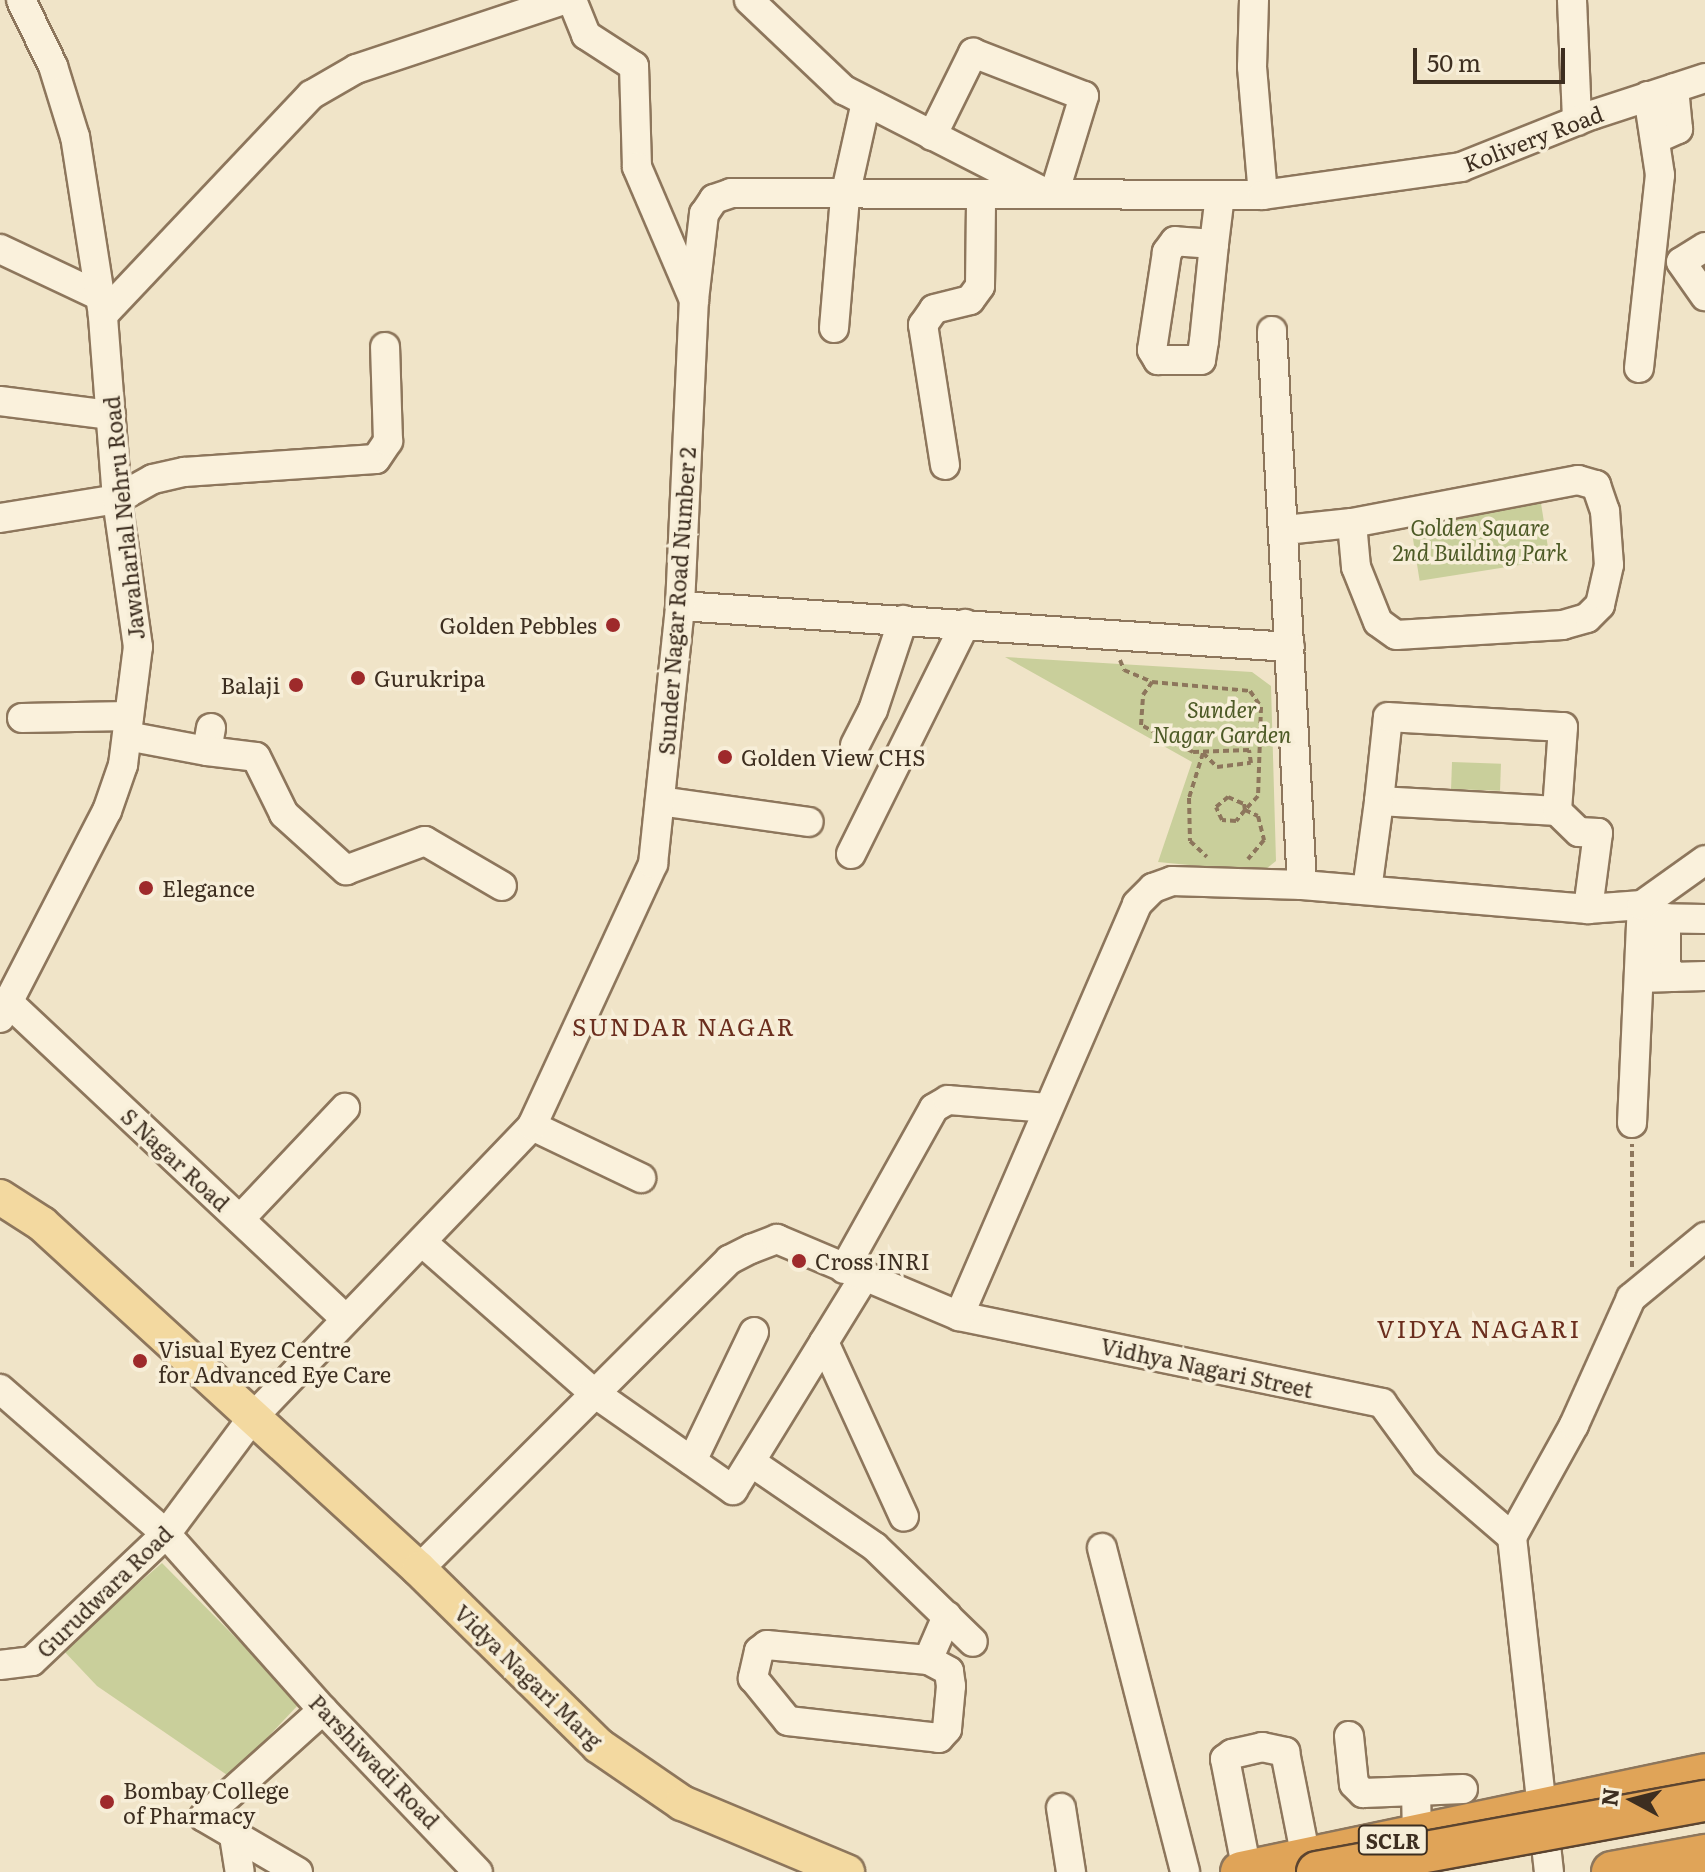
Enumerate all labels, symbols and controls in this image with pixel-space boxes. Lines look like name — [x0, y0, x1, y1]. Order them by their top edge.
scale bar — [1417, 32, 1569, 82]
text: 50 m — [1427, 44, 1481, 79]
street label: Kolivery Road — [1460, 99, 1606, 177]
street label: Jawaharlal Nehru Road — [97, 395, 149, 641]
street label: Sunder Nagar Road Number 2 — [652, 446, 700, 756]
park label: Golden Square 2nd Building Park — [1392, 513, 1568, 564]
place label: Golden Pebbles — [439, 612, 597, 638]
marker: Golden Pebbles — [604, 616, 622, 634]
place label: Gurukripa — [374, 665, 485, 691]
marker: Gurukripa — [349, 669, 367, 687]
place label: Balaji — [221, 672, 280, 698]
marker: Balaji — [287, 676, 305, 694]
park label: Sunder Nagar Garden — [1153, 695, 1291, 746]
place label: Golden View CHS — [741, 744, 925, 770]
marker: Golden View CHS — [716, 748, 734, 766]
place label: Elegance — [162, 875, 255, 901]
marker: Elegance — [137, 879, 155, 897]
district label: SUNDAR NAGAR — [572, 1012, 796, 1040]
street label: S Nagar Road — [116, 1102, 236, 1216]
place label: Cross INRI — [815, 1248, 930, 1274]
marker: Cross INRI — [790, 1252, 808, 1270]
district label: VIDYA NAGARI — [1377, 1314, 1581, 1342]
street label: Vidhya Nagari Street — [1098, 1332, 1316, 1402]
place label: Visual Eyez Centre for Advanced Eye Care — [158, 1335, 391, 1386]
marker: Visual Eyez Centre for Advanced Eye Care — [129, 1350, 151, 1372]
street label: Gurudwara Road — [31, 1520, 177, 1662]
street label: Vidya Nagari Marg — [450, 1599, 608, 1753]
street label: Parshiwadi Road — [305, 1689, 445, 1833]
north arrow — [1593, 1760, 1673, 1840]
place label: Bombay College of Pharmacy — [123, 1776, 289, 1828]
text: N — [1591, 1786, 1626, 1808]
marker: Bombay College of Pharmacy — [98, 1793, 116, 1811]
road number: SCLR — [1357, 1824, 1429, 1856]

